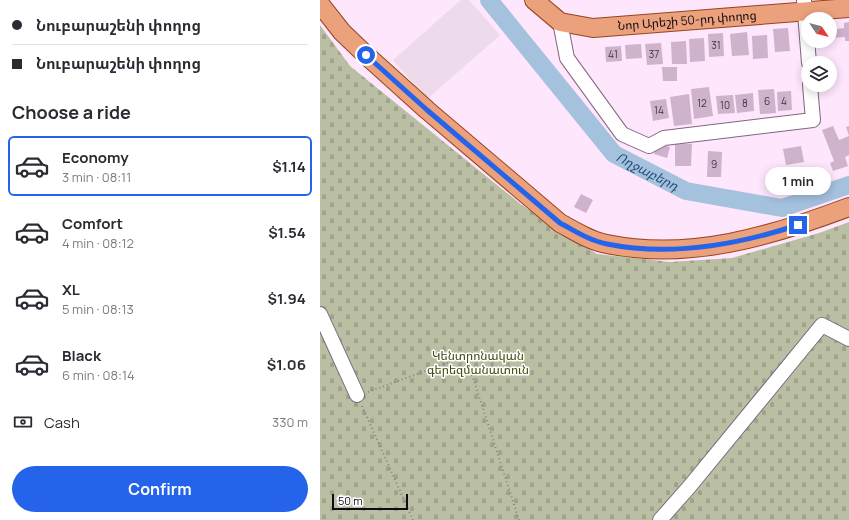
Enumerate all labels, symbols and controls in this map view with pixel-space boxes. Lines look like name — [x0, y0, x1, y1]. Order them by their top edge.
street label: Նոր Արեշի 50-րդ փողոց — [617, 6, 757, 34]
north arrow — [801, 12, 837, 48]
map controls — [801, 12, 837, 92]
text: Նուբարաշենի փողոց — [36, 15, 201, 36]
house number: 31 — [711, 38, 721, 52]
route start — [357, 46, 375, 64]
house number: 41 — [608, 47, 618, 61]
house number: 37 — [649, 47, 659, 61]
text: Նուբարաշենի փողոց — [36, 53, 201, 74]
button: layers — [801, 56, 837, 92]
house number: 6 — [764, 94, 770, 108]
house number: 4 — [781, 94, 787, 108]
house number: 12 — [697, 96, 707, 110]
house number: 8 — [742, 96, 748, 110]
house number: 10 — [720, 98, 730, 112]
text: Choose a ride — [12, 100, 131, 124]
house number: 14 — [654, 103, 664, 117]
text: Economy — [62, 147, 129, 168]
icon: car — [14, 148, 50, 184]
water label: Ողջաբերդ — [613, 148, 682, 195]
text: $1.14 — [272, 156, 306, 177]
house number: 9 — [711, 157, 717, 171]
callout: 1 min — [765, 167, 831, 195]
text: 3 min · 08:11 — [62, 168, 131, 186]
text: 1 min — [782, 172, 814, 190]
text: Comfort — [62, 213, 123, 234]
icon: car — [14, 214, 50, 250]
route end — [789, 216, 807, 234]
text: $1.54 — [268, 222, 306, 243]
text: 4 min · 08:12 — [62, 234, 134, 252]
text: XL — [62, 279, 80, 300]
icon: car — [14, 280, 50, 316]
text: $1.94 — [268, 288, 306, 309]
text: 5 min · 08:13 — [62, 300, 134, 318]
text: Black — [62, 345, 101, 366]
icon: car — [14, 346, 50, 382]
park label: Կենտրոնական գերեզմանատուն — [427, 347, 529, 378]
text: $1.06 — [267, 354, 306, 375]
text: 6 min · 08:14 — [62, 366, 135, 384]
icon: cash — [12, 411, 34, 433]
text: Cash — [44, 412, 80, 433]
text: 330 m — [272, 413, 308, 431]
button: Confirm — [12, 466, 308, 512]
scale bar — [332, 492, 408, 511]
text: 50 m — [338, 493, 363, 508]

